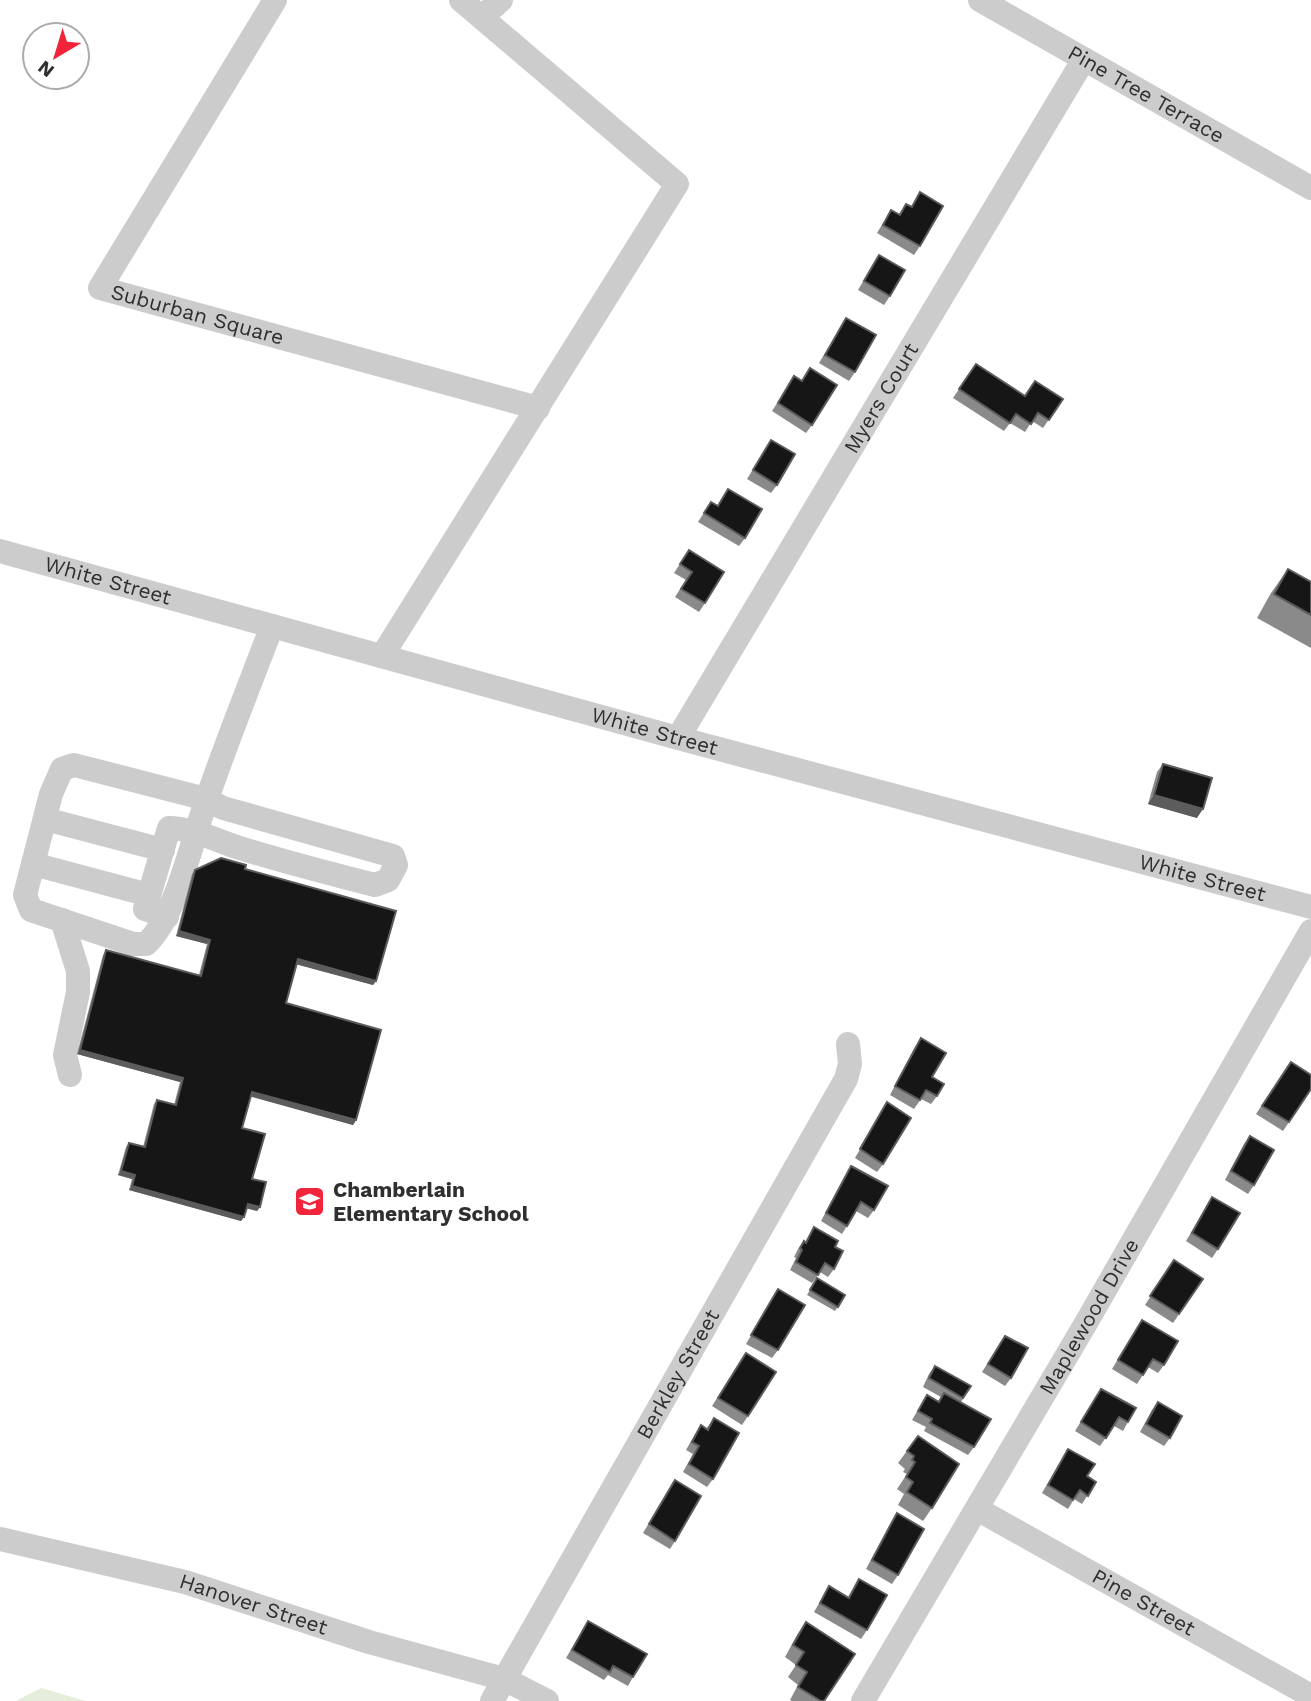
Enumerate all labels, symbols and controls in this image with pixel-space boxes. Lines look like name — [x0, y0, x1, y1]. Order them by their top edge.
north arrow — [21, 21, 91, 91]
street label: Pine Tree Terrace — [1064, 40, 1229, 148]
text: N — [33, 56, 58, 82]
street label: Suburban Square — [108, 279, 287, 350]
street label: Myers Court — [838, 338, 923, 458]
street label: White Street — [42, 551, 174, 610]
street label: White Street — [589, 702, 721, 760]
street label: White Street — [1136, 849, 1269, 906]
place label: Chamberlain Elementary School — [333, 1177, 529, 1226]
school or university icon: Chamberlain Elementary School — [293, 1185, 327, 1219]
street label: Maplewood Drive — [1034, 1234, 1144, 1399]
street label: Berkley Street — [631, 1305, 724, 1443]
street label: Pine Street — [1088, 1563, 1200, 1641]
street label: Hanover Street — [176, 1568, 331, 1640]

